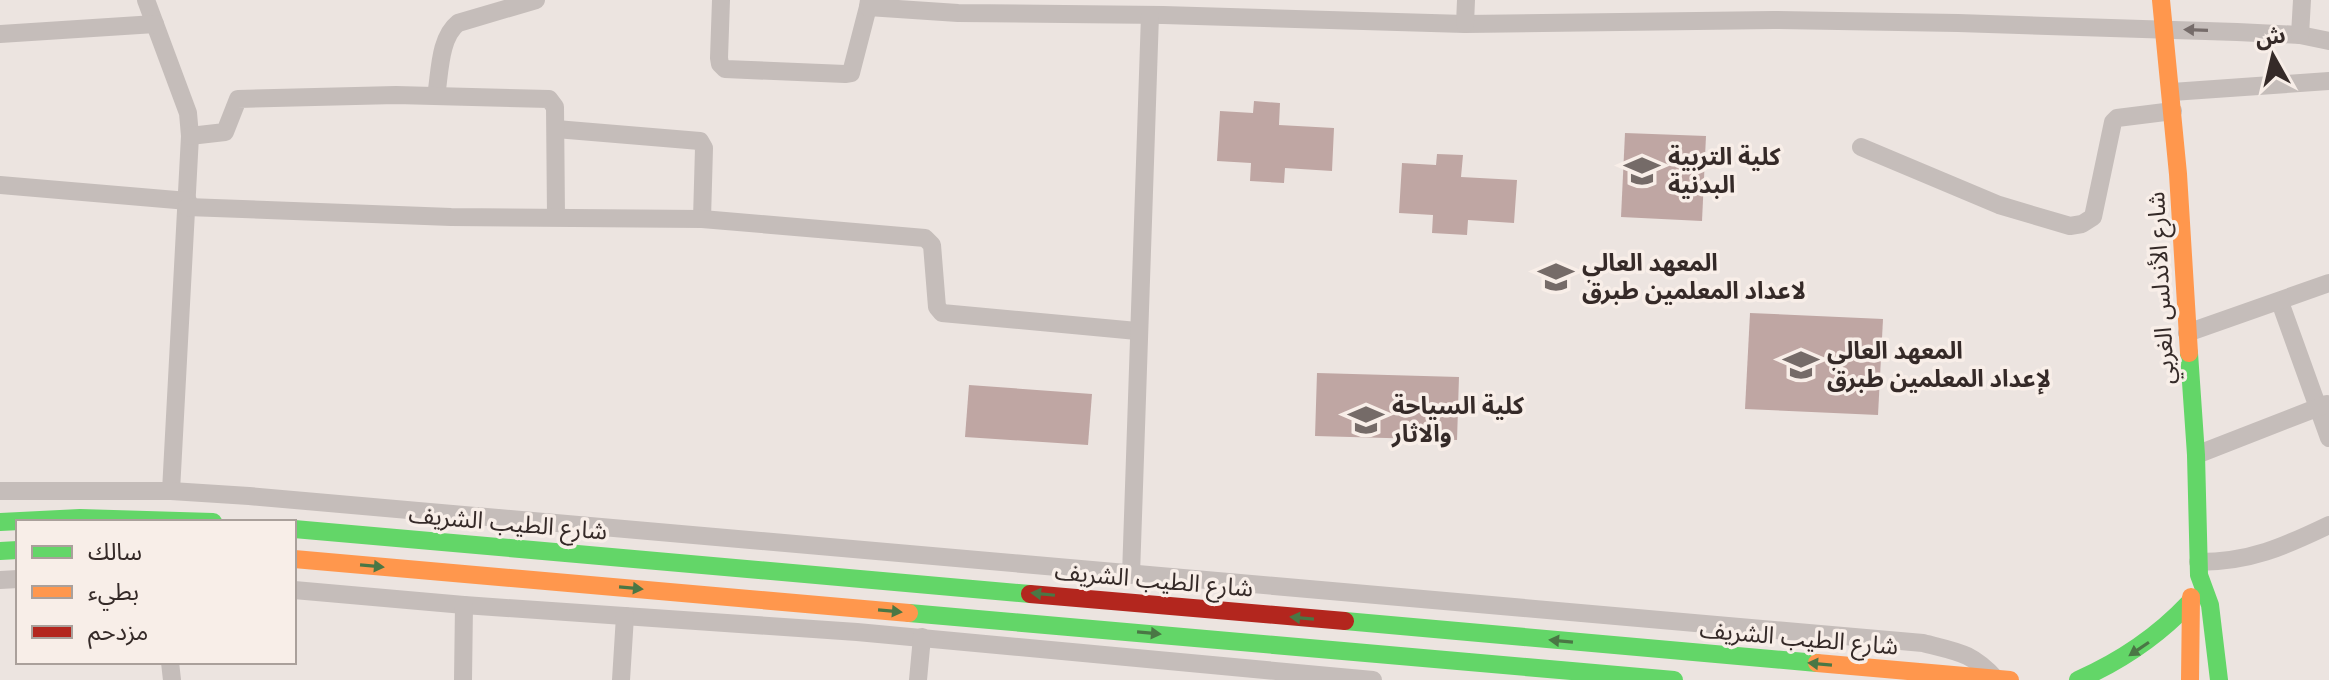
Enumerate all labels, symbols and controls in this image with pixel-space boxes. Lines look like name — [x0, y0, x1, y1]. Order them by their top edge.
north arrow — [2233, 16, 2313, 96]
text: ش — [2253, 21, 2287, 51]
one-way arrow — [2183, 24, 2208, 37]
place label: كلية التربية البدنية — [1668, 142, 1781, 199]
school or university icon: كلية التربية البدنية — [1623, 152, 1661, 190]
street label: شارع الأندلس الغربي — [2141, 191, 2185, 385]
place label: المعهد العالي لاعداد المعلمين طبرق — [1582, 248, 1806, 305]
school or university icon: المعهد العالي لاعداد المعلمين طبرق — [1537, 258, 1575, 296]
place label: المعهد العالي لإعداد المعلمين طبرق — [1827, 336, 2051, 395]
school or university icon: المعهد العالي لإعداد المعلمين طبرق — [1782, 346, 1820, 384]
place label: كلية السياحة والاثار — [1391, 391, 1525, 448]
school or university icon: كلية السياحة والاثار — [1347, 401, 1385, 439]
street label: شارع الطيب الشريف — [407, 499, 608, 549]
legend — [16, 520, 296, 664]
text: سالك — [88, 537, 142, 566]
street label: شارع الطيب الشريف — [1053, 556, 1254, 606]
one-way arrow — [360, 560, 385, 573]
text: بطيء — [88, 577, 139, 611]
one-way arrow — [619, 581, 644, 594]
one-way arrow — [1030, 588, 1055, 601]
one-way arrow — [878, 604, 903, 617]
one-way arrow — [1289, 611, 1314, 624]
street label: شارع الطيب الشريف — [1698, 614, 1899, 664]
text: مزدحم — [88, 617, 148, 649]
one-way arrow — [1137, 627, 1162, 640]
one-way arrow — [1548, 634, 1573, 647]
one-way arrow — [2129, 641, 2150, 656]
one-way arrow — [1807, 657, 1832, 670]

